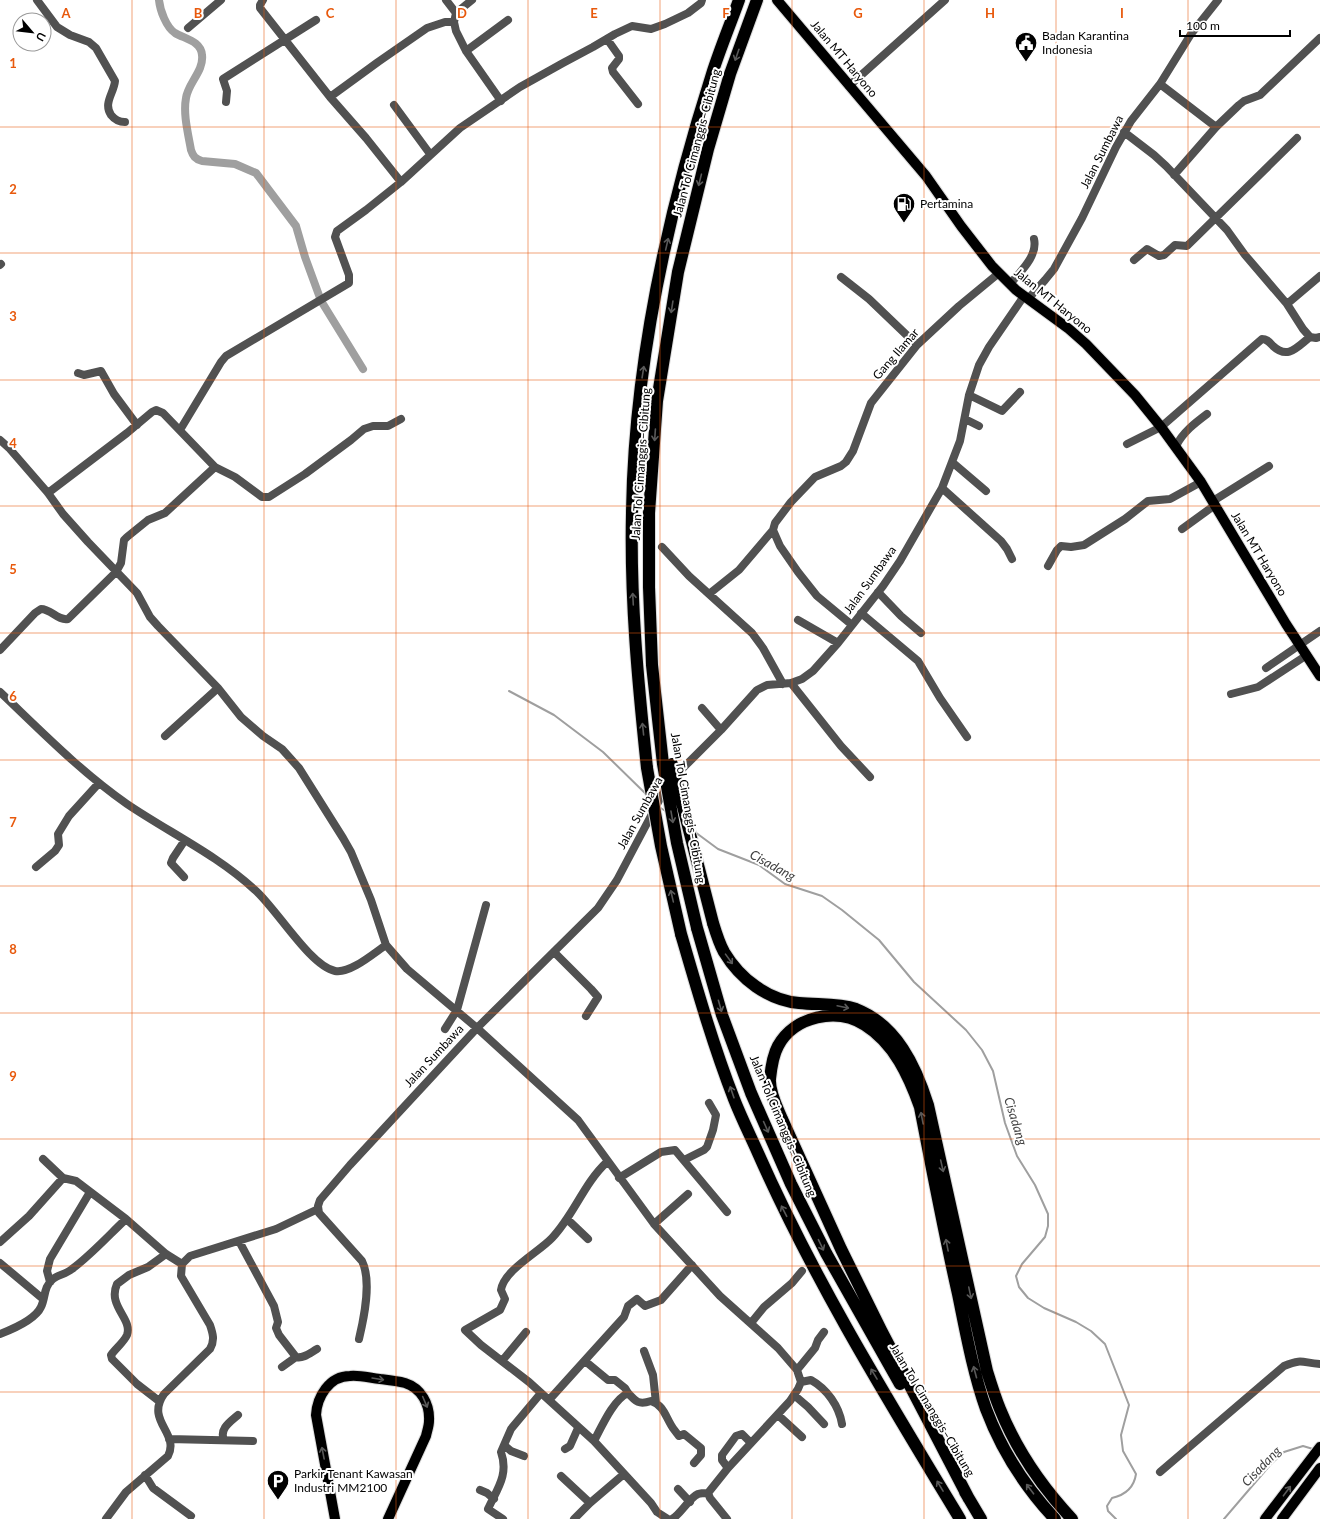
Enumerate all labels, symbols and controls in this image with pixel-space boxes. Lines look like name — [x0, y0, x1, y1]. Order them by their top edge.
text: A — [60, 5, 71, 21]
text: B — [194, 5, 203, 21]
text: C — [326, 5, 335, 21]
text: D — [457, 5, 467, 21]
text: E — [590, 5, 598, 21]
text: F — [722, 5, 730, 21]
text: G — [853, 5, 863, 21]
text: H — [985, 5, 995, 21]
text: I — [1120, 5, 1124, 21]
north arrow — [12, 12, 52, 52]
scale bar — [1180, 12, 1290, 38]
street label: Jalan MT Haryono — [808, 17, 881, 100]
text: 100 m — [1186, 18, 1220, 33]
place label: Badan Karantina Indonesia — [1042, 28, 1129, 57]
text: U — [34, 30, 49, 44]
public building icon: Badan Karantina Indonesia — [1013, 30, 1039, 63]
one-way arrow — [732, 49, 740, 61]
text: 1 — [9, 55, 17, 71]
street label: Jalan Tol Cimanggis–Cibitung — [670, 67, 724, 219]
street label: Jalan Sumbawa — [1077, 113, 1126, 191]
one-way arrow — [696, 173, 704, 186]
text: 2 — [9, 181, 17, 197]
fuel station icon: Pertamina — [891, 191, 917, 224]
place label: Pertamina — [920, 196, 973, 211]
one-way arrow — [663, 238, 671, 251]
street label: Jalan MT Haryono — [1011, 265, 1095, 337]
one-way arrow — [668, 300, 676, 313]
text: 3 — [9, 308, 17, 324]
street label: Gang Ilamar — [869, 325, 922, 382]
one-way arrow — [639, 366, 647, 379]
street label: Jalan Tol Cimanggis–Cibitung — [628, 387, 653, 541]
one-way arrow — [651, 428, 658, 441]
text: 4 — [9, 435, 17, 451]
street label: Jalan MT Haryono — [1228, 509, 1291, 599]
street label: Jalan Sumbawa — [840, 543, 899, 617]
text: 5 — [9, 561, 17, 577]
one-way arrow — [630, 593, 637, 606]
text: 6 — [9, 688, 17, 704]
one-way arrow — [639, 723, 647, 736]
street label: Jalan Tol Cimanggis–Cibitung — [668, 731, 709, 884]
street label: Jalan Sumbawa — [614, 774, 666, 852]
one-way arrow — [669, 810, 677, 823]
text: 7 — [9, 814, 17, 830]
water label: Cisadang — [747, 846, 799, 884]
one-way arrow — [667, 889, 675, 902]
text: 8 — [9, 941, 17, 957]
one-way arrow — [725, 953, 734, 964]
one-way arrow — [717, 999, 724, 1012]
one-way arrow — [837, 1003, 850, 1011]
street label: Jalan Sumbawa — [401, 1021, 467, 1090]
street label: Jalan Tol Cimanggis–Cibitung — [747, 1053, 820, 1199]
text: 9 — [9, 1068, 17, 1084]
one-way arrow — [727, 1086, 735, 1098]
water label: Cisadang — [1001, 1095, 1031, 1148]
one-way arrow — [917, 1111, 925, 1124]
one-way arrow — [763, 1121, 770, 1133]
one-way arrow — [939, 1159, 947, 1172]
one-way arrow — [780, 1205, 788, 1217]
one-way arrow — [818, 1238, 825, 1250]
one-way arrow — [943, 1239, 951, 1252]
one-way arrow — [967, 1286, 975, 1299]
street label: Jalan Tol Cimanggis–Cibitung — [887, 1340, 978, 1479]
one-way arrow — [971, 1366, 979, 1379]
one-way arrow — [870, 1368, 878, 1380]
one-way arrow — [371, 1375, 384, 1383]
one-way arrow — [422, 1395, 429, 1407]
water label: Cisadang — [1238, 1442, 1284, 1489]
one-way arrow — [319, 1447, 327, 1460]
place label: Parkir Tenant Kawasan Industri MM2100 — [294, 1466, 413, 1495]
parking icon: Parkir Tenant Kawasan Industri MM2100 — [265, 1468, 291, 1501]
one-way arrow — [936, 1480, 944, 1492]
one-way arrow — [1026, 1483, 1034, 1494]
one-way arrow — [1283, 1486, 1291, 1497]

